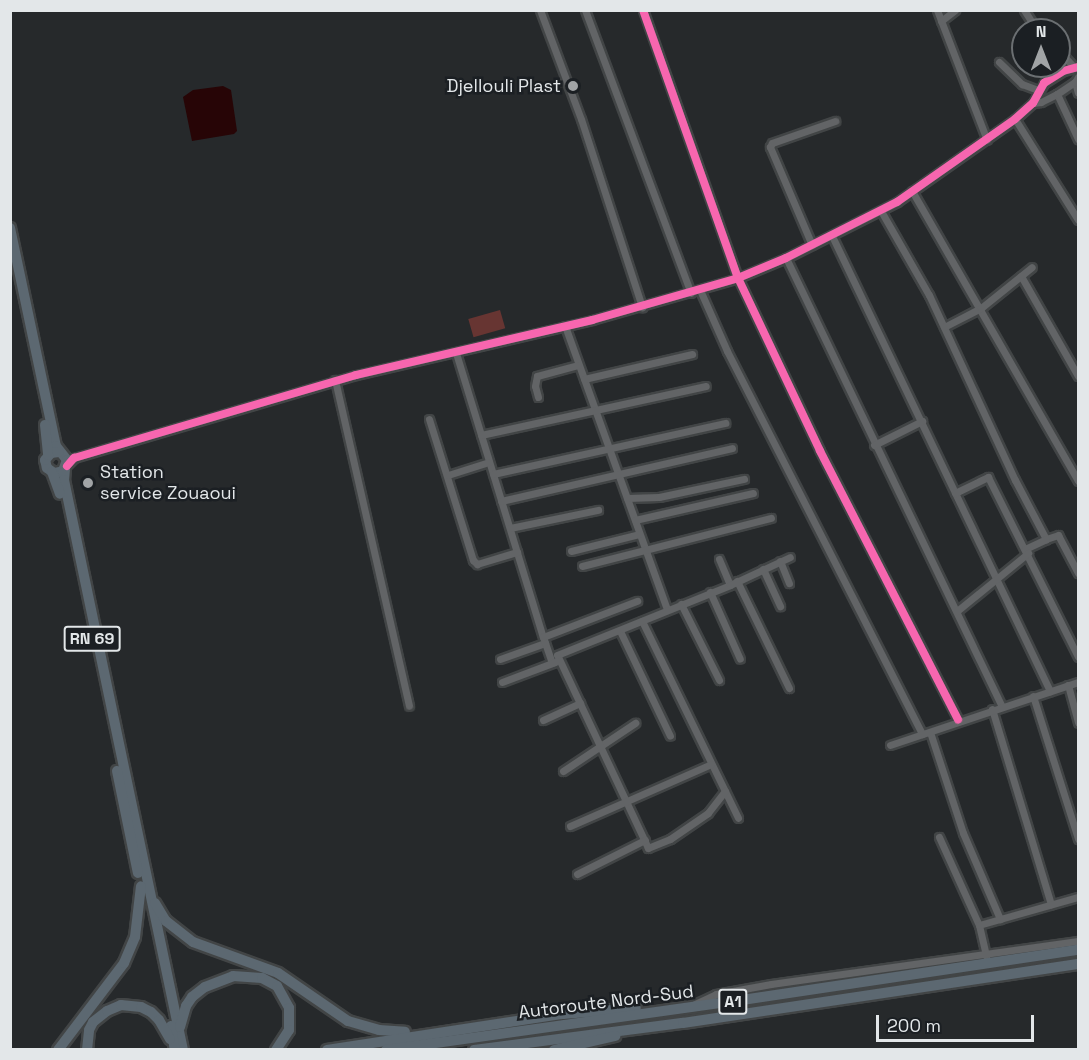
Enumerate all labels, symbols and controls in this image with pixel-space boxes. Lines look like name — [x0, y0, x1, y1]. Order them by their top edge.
north arrow — [1011, 18, 1071, 78]
text: N — [1036, 21, 1046, 42]
place label: Djellouli Plast — [446, 75, 561, 97]
marker: Djellouli Plast — [566, 79, 580, 93]
place label: Station service Zouaoui — [100, 462, 236, 504]
marker: Station service Zouaoui — [81, 476, 95, 490]
road number: RN 69 — [64, 626, 121, 652]
street label: Autoroute Nord-Sud — [517, 981, 695, 1023]
road number: A1 — [718, 989, 748, 1015]
scale bar — [879, 1003, 1036, 1041]
text: 200 m — [887, 1014, 941, 1037]

